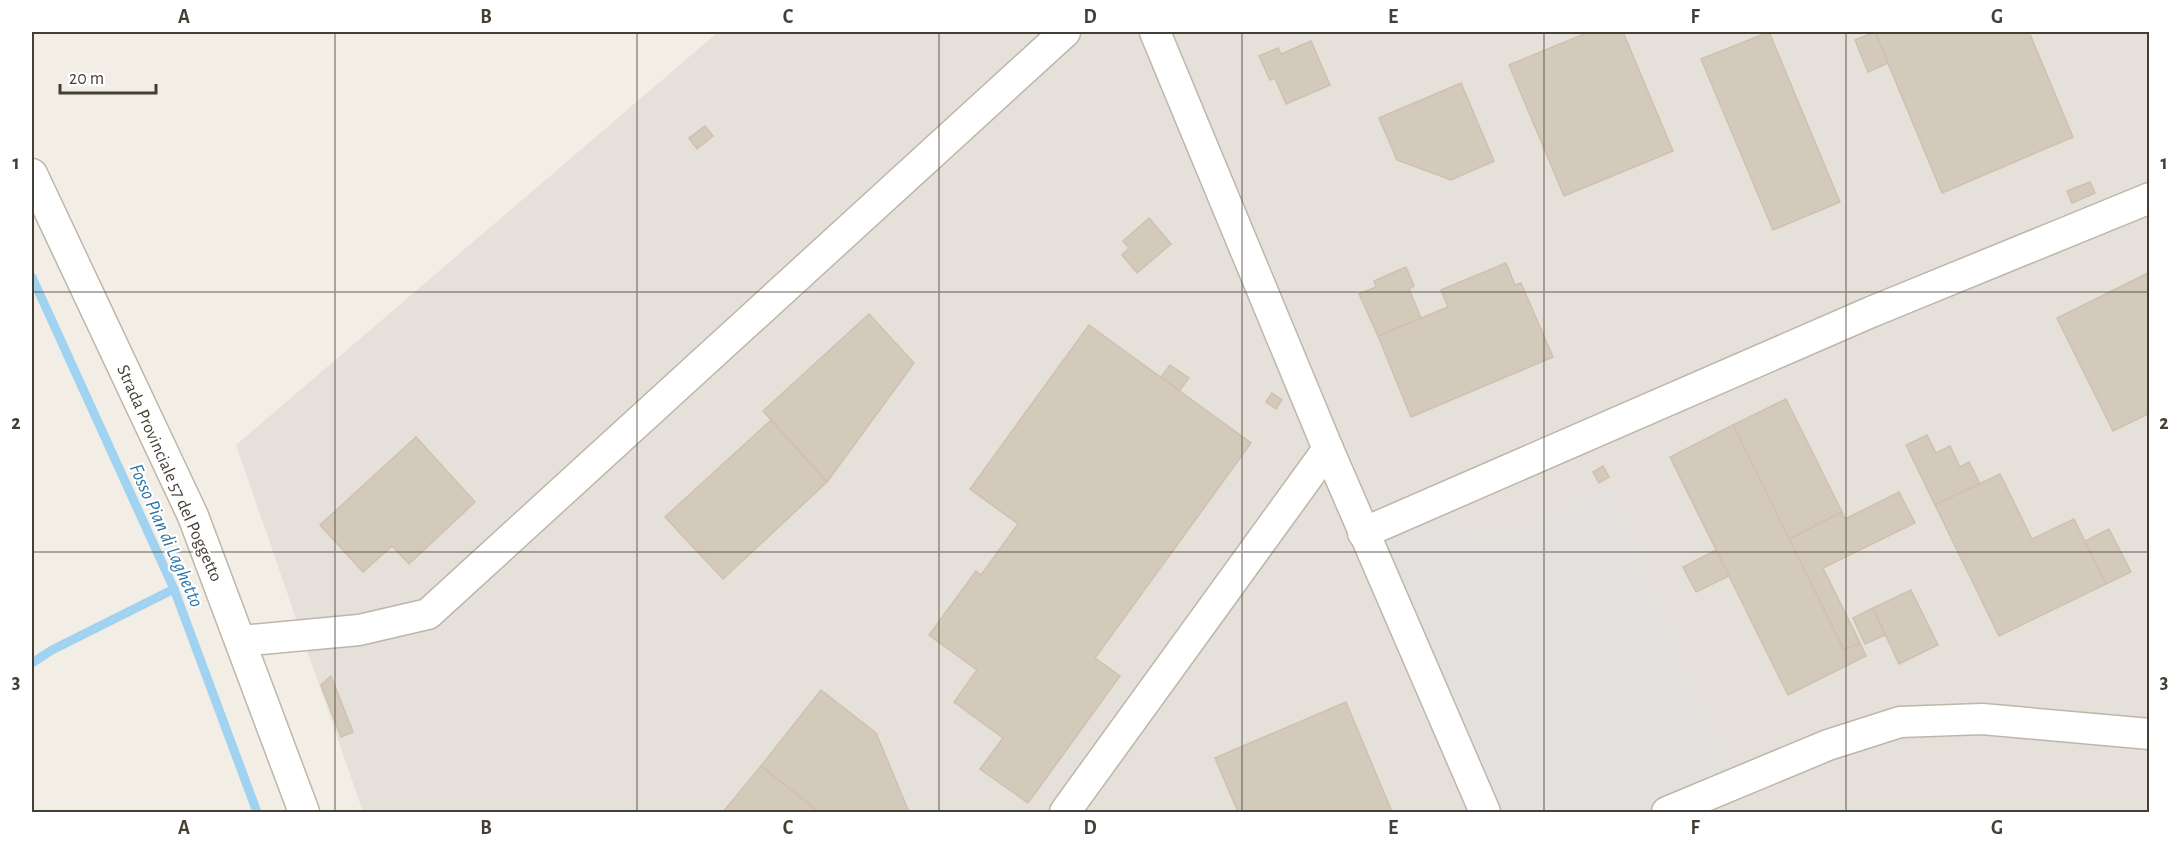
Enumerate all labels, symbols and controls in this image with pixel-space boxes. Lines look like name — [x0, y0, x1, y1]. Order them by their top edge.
text: A — [178, 7, 190, 27]
text: B — [480, 7, 492, 27]
text: C — [783, 7, 794, 27]
text: D — [1083, 7, 1097, 27]
text: E — [1388, 7, 1398, 27]
text: F — [1690, 7, 1700, 27]
text: G — [1991, 7, 2003, 27]
scale bar — [60, 57, 156, 95]
text: 20 m — [69, 70, 104, 88]
text: 1 — [12, 153, 20, 173]
text: 1 — [2160, 153, 2168, 173]
street label: Strada Provinciale 57 del Poggetto — [113, 362, 225, 585]
text: 2 — [11, 413, 21, 433]
text: 2 — [2159, 413, 2169, 433]
water label: Fosso Pian di Laghetto — [126, 461, 207, 610]
text: 3 — [12, 672, 20, 692]
text: 3 — [2160, 672, 2168, 692]
text: A — [178, 818, 190, 838]
text: B — [480, 818, 492, 838]
text: C — [783, 818, 794, 838]
text: D — [1083, 818, 1097, 838]
text: E — [1388, 818, 1398, 838]
text: F — [1690, 818, 1700, 838]
text: G — [1991, 818, 2003, 838]

